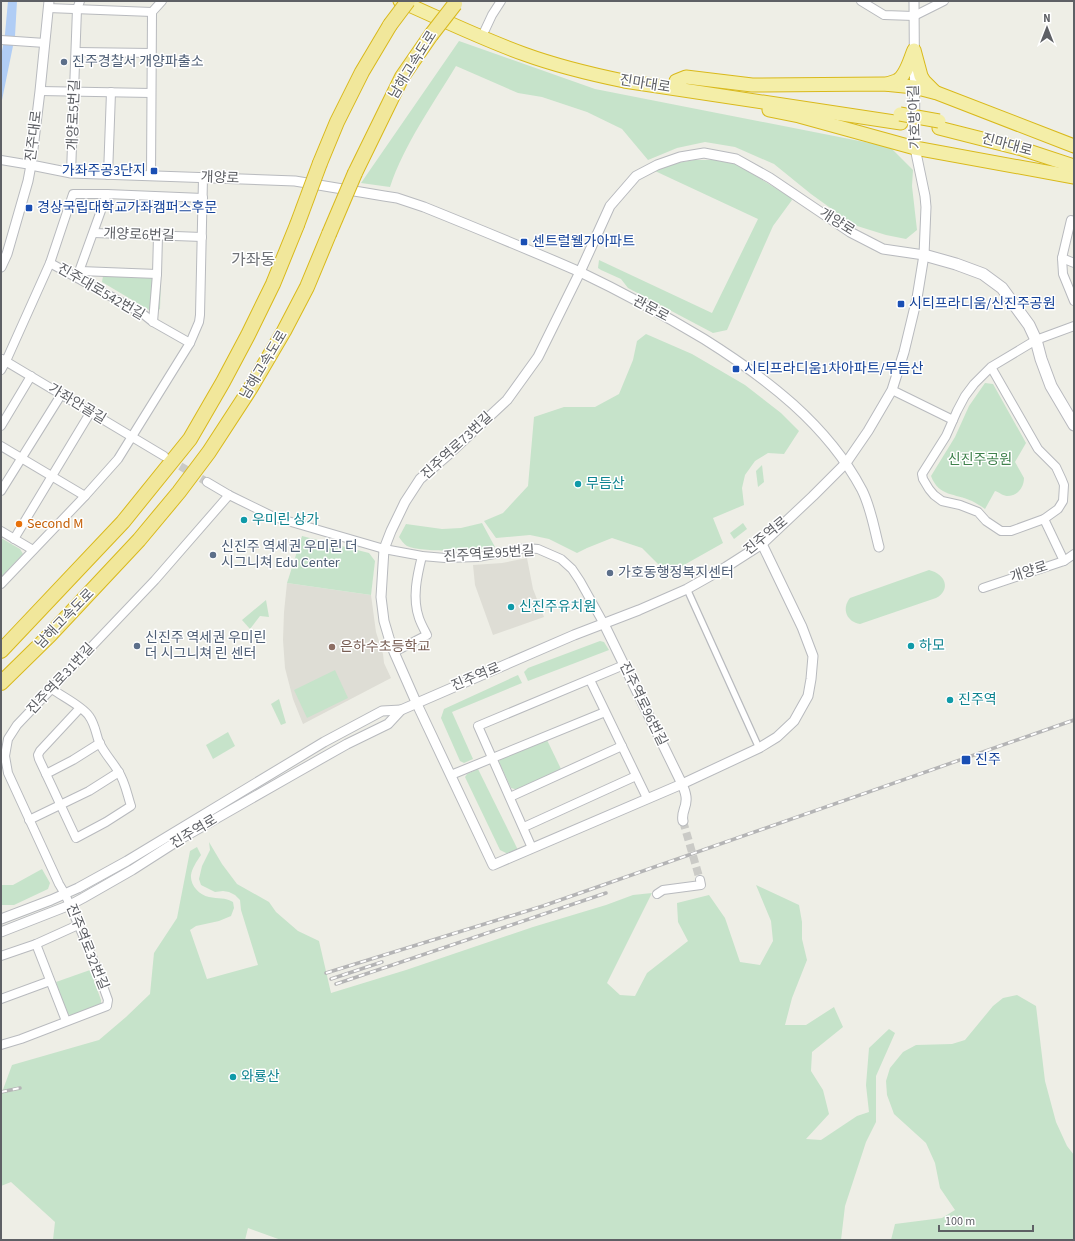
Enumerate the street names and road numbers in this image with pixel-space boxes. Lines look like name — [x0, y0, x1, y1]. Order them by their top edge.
street label: 남해고속도로 — [384, 27, 442, 103]
street label: 진마대로 — [618, 70, 672, 98]
street label: 개양로5번길 — [63, 79, 85, 151]
street label: 가호방아길 — [904, 84, 926, 150]
street label: 진주대로 — [21, 109, 47, 163]
street label: 진마대로 — [980, 129, 1035, 161]
street label: 개양로 — [200, 167, 240, 189]
street label: 개양로 — [815, 203, 859, 241]
street label: 개양로6번길 — [103, 224, 175, 246]
street label: 진주대로542번길 — [53, 259, 149, 325]
street label: 관문로 — [629, 291, 673, 327]
street label: 남해고속도로 — [236, 327, 293, 403]
street label: 가좌안골길 — [44, 379, 110, 429]
street label: 진주역로73번길 — [417, 408, 497, 484]
street label: 진주역로 — [740, 512, 792, 560]
street label: 진주역로95번길 — [443, 541, 535, 567]
street label: 개양로 — [1008, 556, 1051, 587]
street label: 남해고속도로 — [31, 584, 99, 654]
street label: 진주역로31번길 — [23, 639, 99, 719]
street label: 진주역로 — [448, 658, 504, 696]
street label: 진주역로96번길 — [614, 659, 672, 749]
street label: 진주역로 — [167, 810, 221, 854]
street label: 진주역로32번길 — [61, 901, 113, 993]

